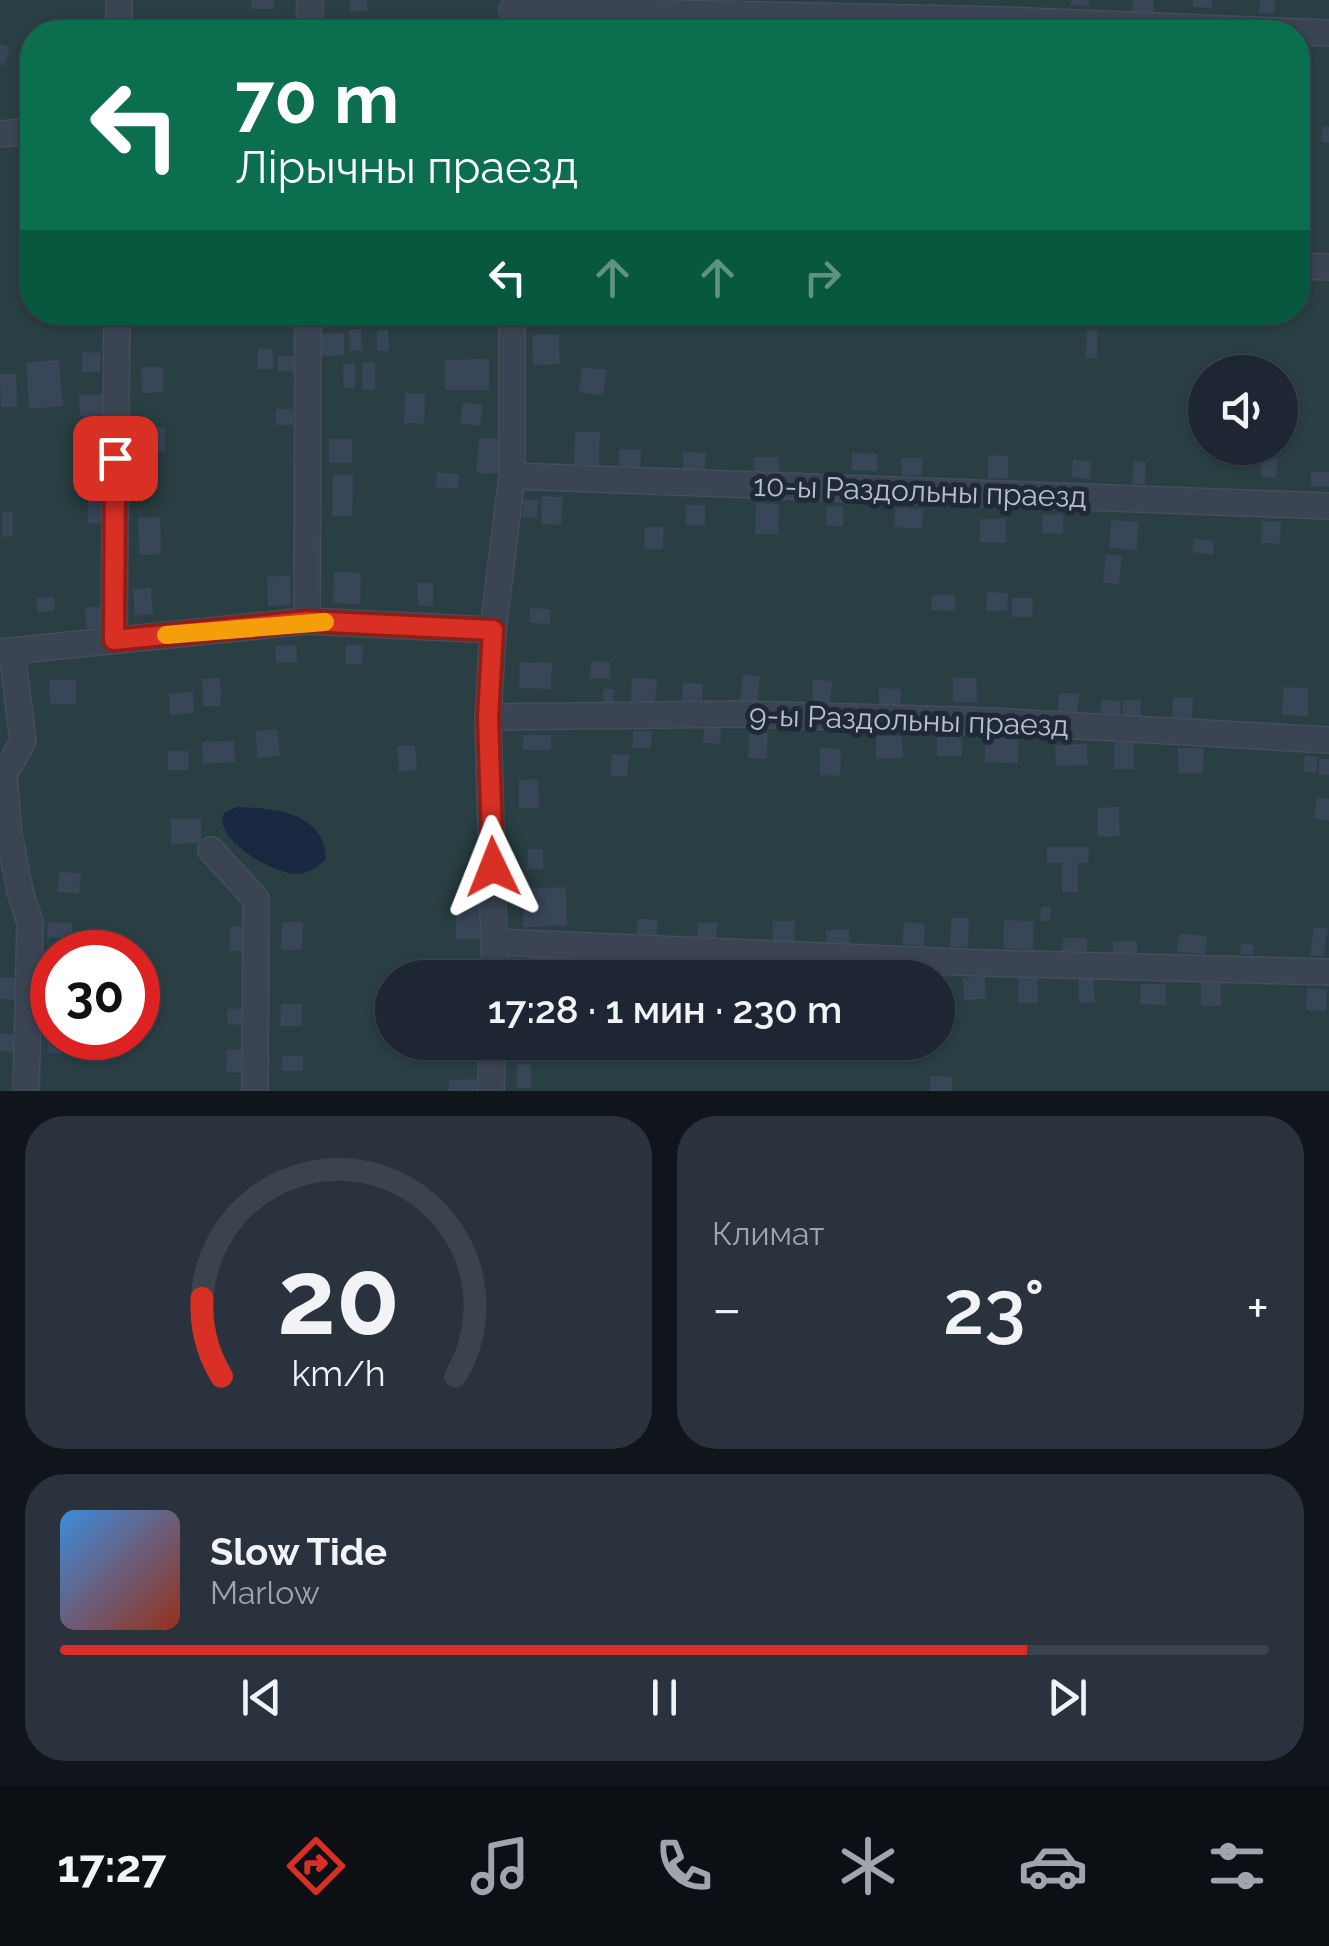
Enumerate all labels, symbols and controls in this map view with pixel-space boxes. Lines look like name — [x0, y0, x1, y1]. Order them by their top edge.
text: 70 m — [235, 57, 399, 139]
icon: left — [70, 60, 200, 190]
text: Лірычны праезд — [235, 141, 578, 194]
icon: left — [480, 250, 535, 305]
icon: ahead — [585, 250, 640, 305]
icon: ahead — [690, 250, 745, 305]
icon: right — [795, 250, 850, 305]
map controls — [1188, 355, 1298, 465]
button: sound — [1188, 355, 1298, 465]
pin — [73, 416, 158, 501]
icon: arrive — [88, 431, 143, 486]
street label: 10-ы Раздольны праезд — [753, 468, 1087, 514]
street label: 9-ы Раздольны праезд — [749, 697, 1069, 743]
position arrow — [441, 815, 545, 919]
speed limit sign: 30 — [30, 930, 160, 1060]
text: 17:28 · 1 мин · 230 m — [488, 987, 842, 1032]
text: Климат — [712, 1215, 824, 1252]
text: 20 — [277, 1236, 400, 1358]
text: 23° — [943, 1263, 1045, 1352]
text: − — [712, 1276, 742, 1341]
text: + — [1246, 1276, 1269, 1341]
text: km/h — [291, 1352, 386, 1394]
text: Slow Tide — [210, 1529, 387, 1574]
text: Marlow — [210, 1574, 320, 1611]
icon: previous — [234, 1670, 289, 1725]
icon: pause — [637, 1670, 692, 1725]
icon: next — [1040, 1670, 1095, 1725]
icon: directions — [281, 1831, 351, 1901]
icon: music — [465, 1831, 535, 1901]
icon: phone — [649, 1831, 719, 1901]
icon: climate — [833, 1831, 903, 1901]
icon: car — [1018, 1831, 1088, 1901]
icon: filters — [1202, 1831, 1272, 1901]
text: 17:27 — [57, 1840, 166, 1893]

